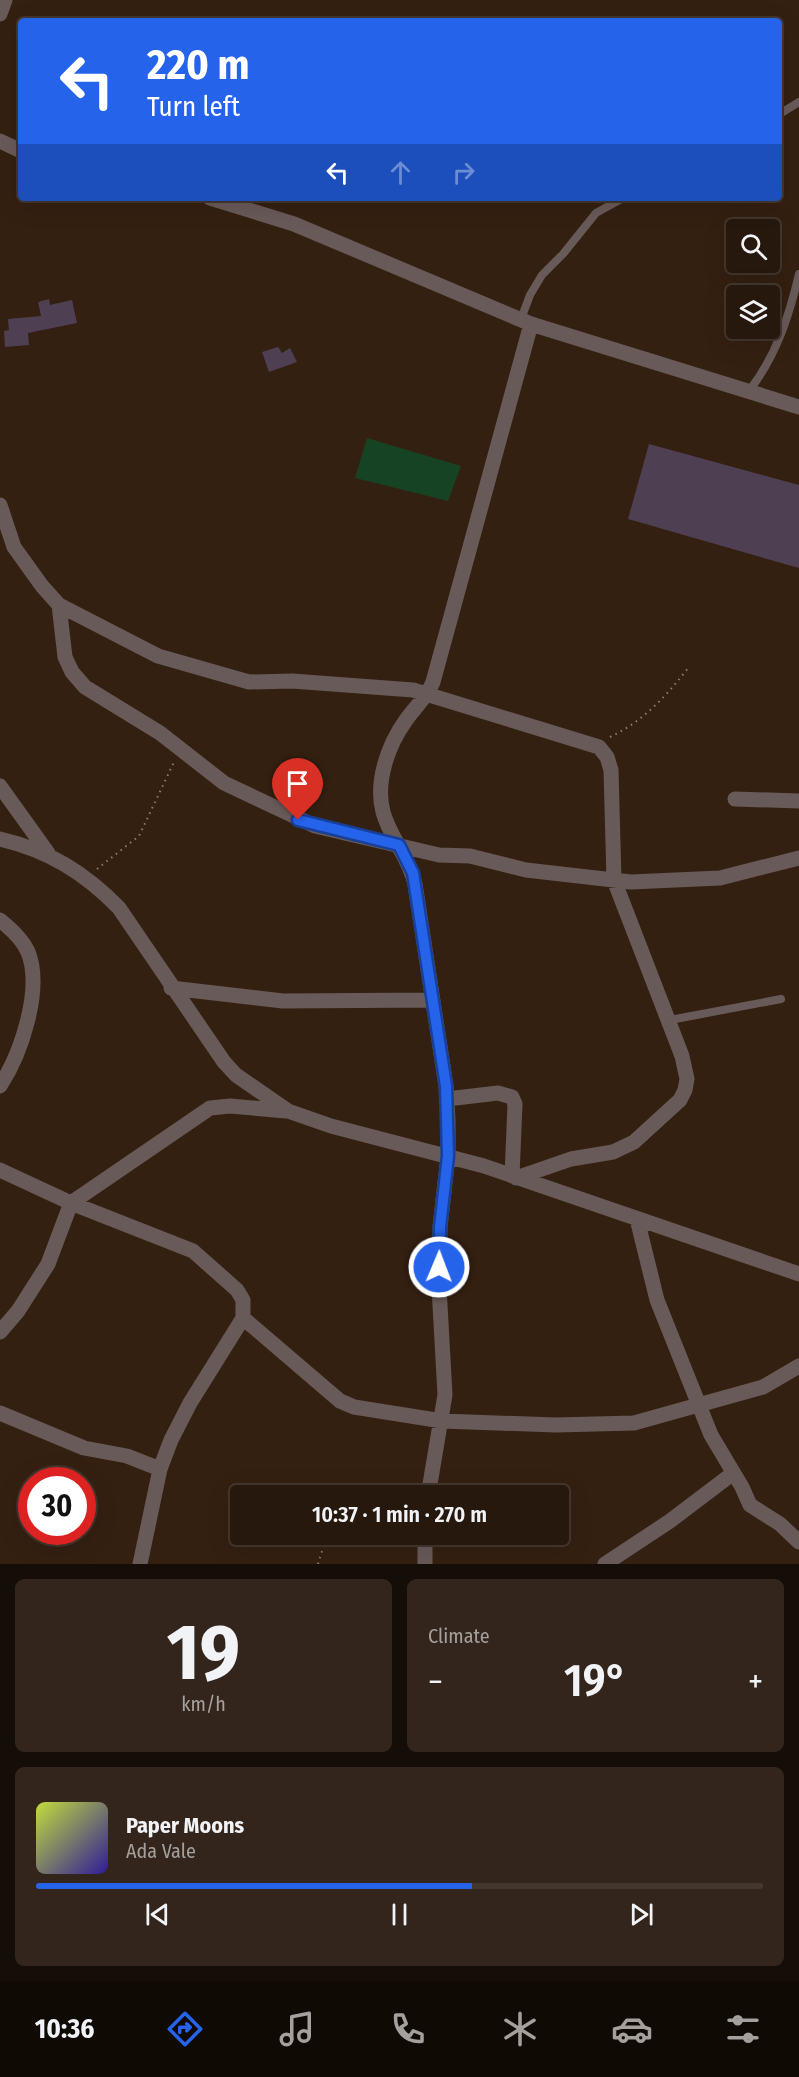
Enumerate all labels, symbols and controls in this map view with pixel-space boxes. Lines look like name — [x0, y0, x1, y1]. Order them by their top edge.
text: 220 m — [147, 40, 250, 90]
icon: left — [48, 42, 126, 120]
text: Turn left — [147, 91, 240, 123]
icon: left — [321, 156, 354, 189]
icon: ahead — [384, 156, 417, 189]
icon: right — [447, 156, 480, 189]
map controls — [726, 219, 780, 339]
button: search — [726, 219, 780, 273]
button: layers — [726, 285, 780, 339]
pin — [272, 758, 323, 820]
icon: arrive — [281, 767, 314, 800]
position arrow — [407, 1235, 471, 1299]
speed limit sign: 30 — [18, 1467, 96, 1545]
text: 10:37 · 1 min · 270 m — [312, 1501, 487, 1528]
text: 19 — [167, 1606, 240, 1700]
text: Climate — [428, 1624, 490, 1648]
text: 19° — [564, 1654, 627, 1708]
text: − — [428, 1662, 443, 1702]
text: + — [748, 1662, 763, 1702]
text: km/h — [181, 1692, 226, 1716]
text: Paper Moons — [126, 1812, 244, 1839]
text: Ada Vale — [126, 1839, 196, 1863]
icon: previous — [141, 1898, 174, 1931]
icon: pause — [383, 1898, 416, 1931]
icon: next — [625, 1898, 658, 1931]
icon: directions — [164, 2008, 206, 2050]
icon: music — [276, 2008, 318, 2050]
icon: phone — [387, 2008, 429, 2050]
icon: climate — [499, 2008, 541, 2050]
icon: car — [611, 2008, 653, 2050]
icon: filters — [722, 2008, 764, 2050]
text: 10:36 — [35, 2013, 94, 2045]

